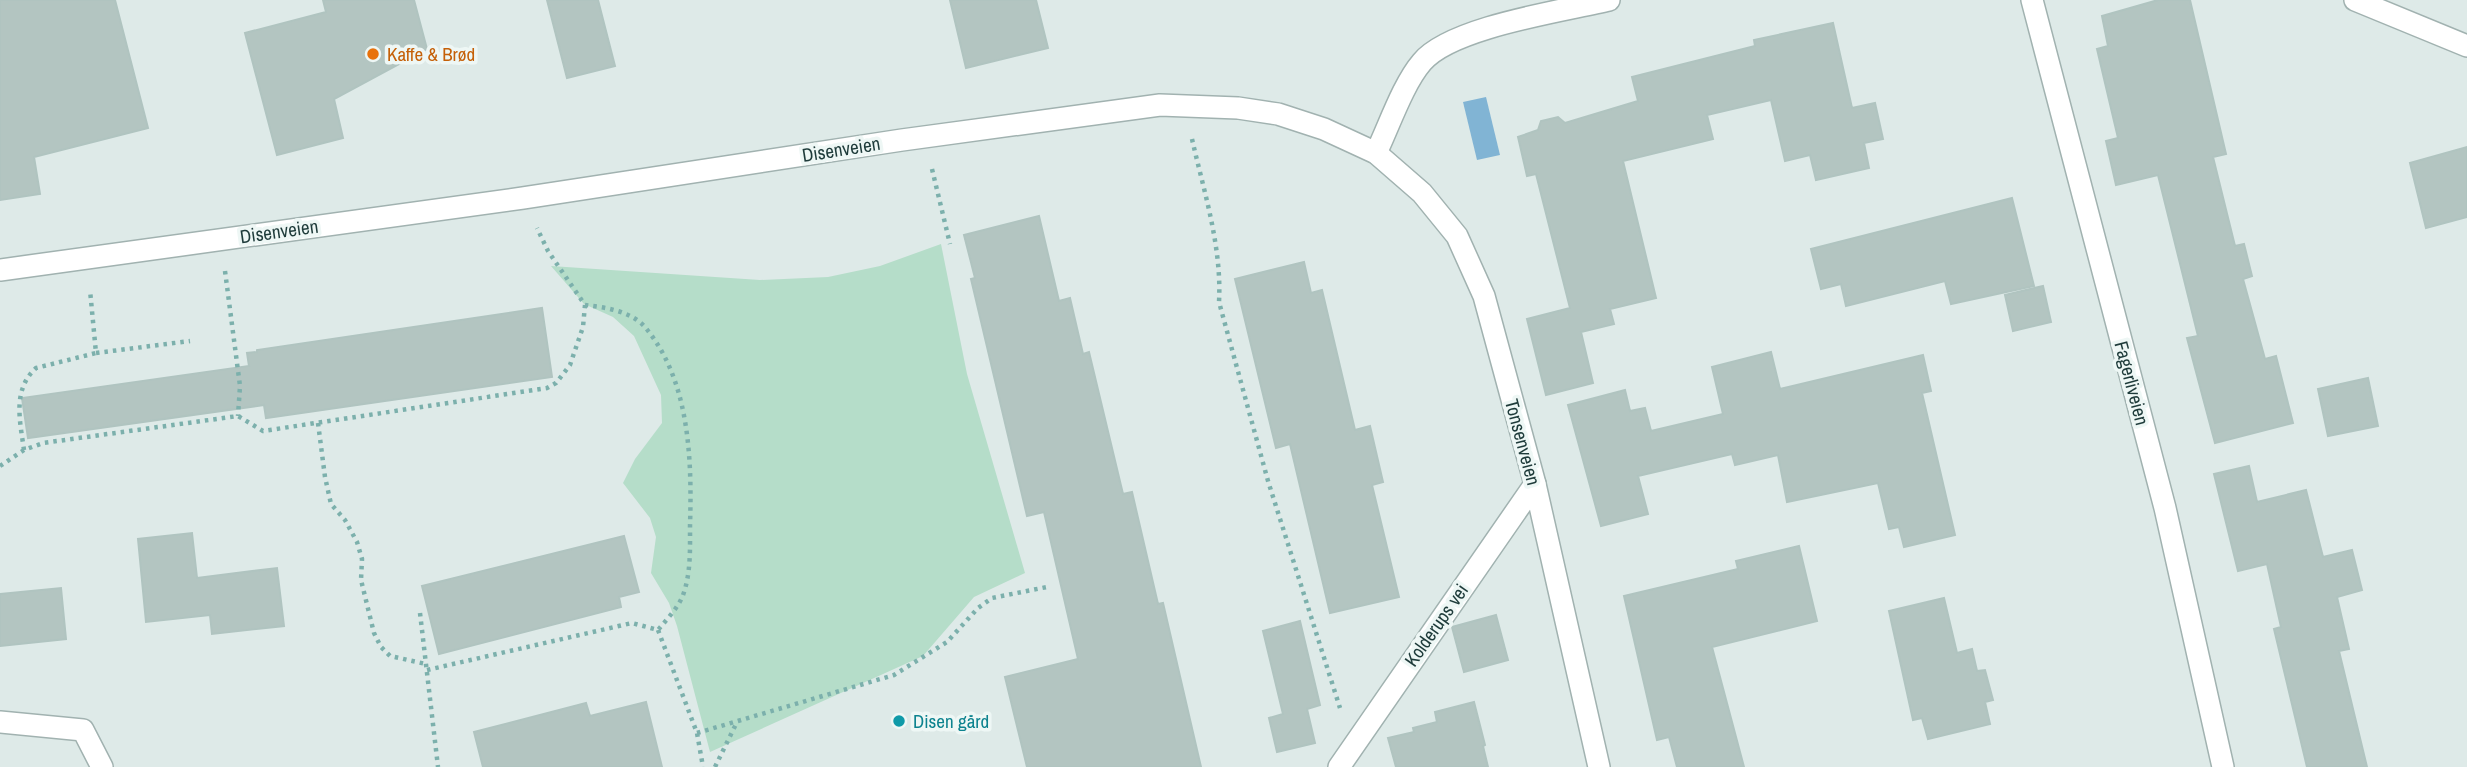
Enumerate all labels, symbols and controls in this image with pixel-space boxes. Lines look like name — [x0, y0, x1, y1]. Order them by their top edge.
place label: Kaffe & Brød — [387, 41, 475, 67]
marker: Kaffe & Brød — [365, 46, 381, 62]
street label: Disenveien — [800, 130, 882, 168]
street label: Disenveien — [238, 213, 320, 249]
street label: Fagerliveien — [2108, 338, 2156, 428]
street label: Tonsenveien — [1499, 396, 1547, 488]
street label: Kolderups vei — [1398, 579, 1474, 671]
place label: Disen gård — [913, 708, 989, 734]
marker: Disen gård — [891, 713, 907, 729]

